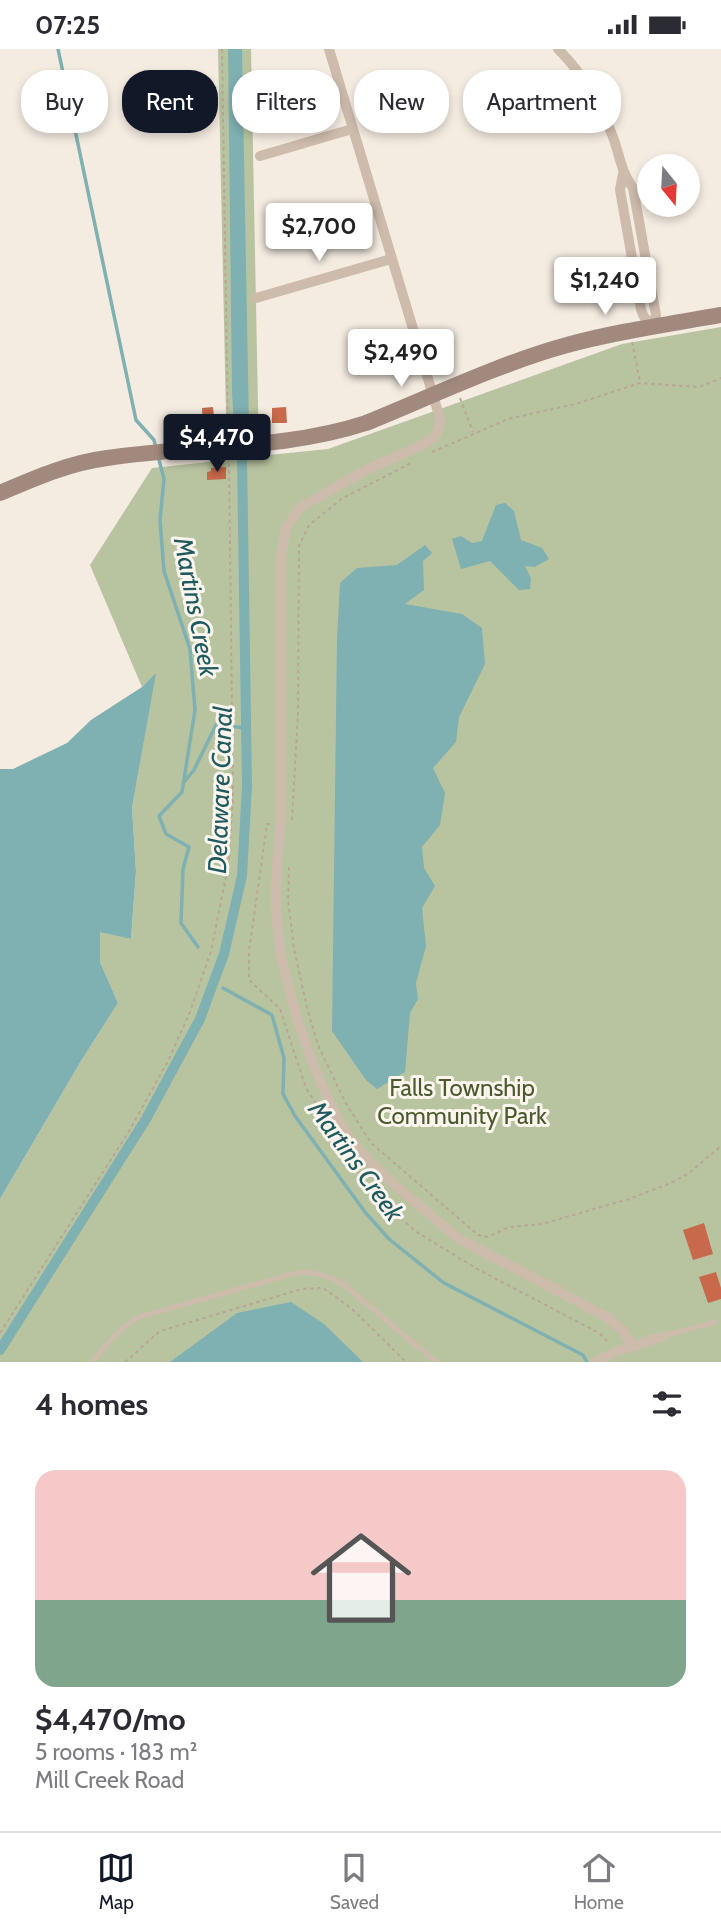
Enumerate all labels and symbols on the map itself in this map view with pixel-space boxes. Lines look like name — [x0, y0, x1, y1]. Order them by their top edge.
north arrow — [637, 154, 700, 217]
pin: $2,700 — [262, 203, 376, 263]
pin: $1,240 — [548, 257, 662, 317]
pin: $2,490 — [344, 329, 458, 389]
pin: $4,470 — [160, 415, 274, 474]
water label: Martins Creek — [167, 534, 225, 680]
water label: Delaware Canal — [201, 706, 239, 874]
park label: Falls Township Community Park — [377, 1073, 547, 1130]
water label: Martins Creek — [301, 1094, 411, 1228]

